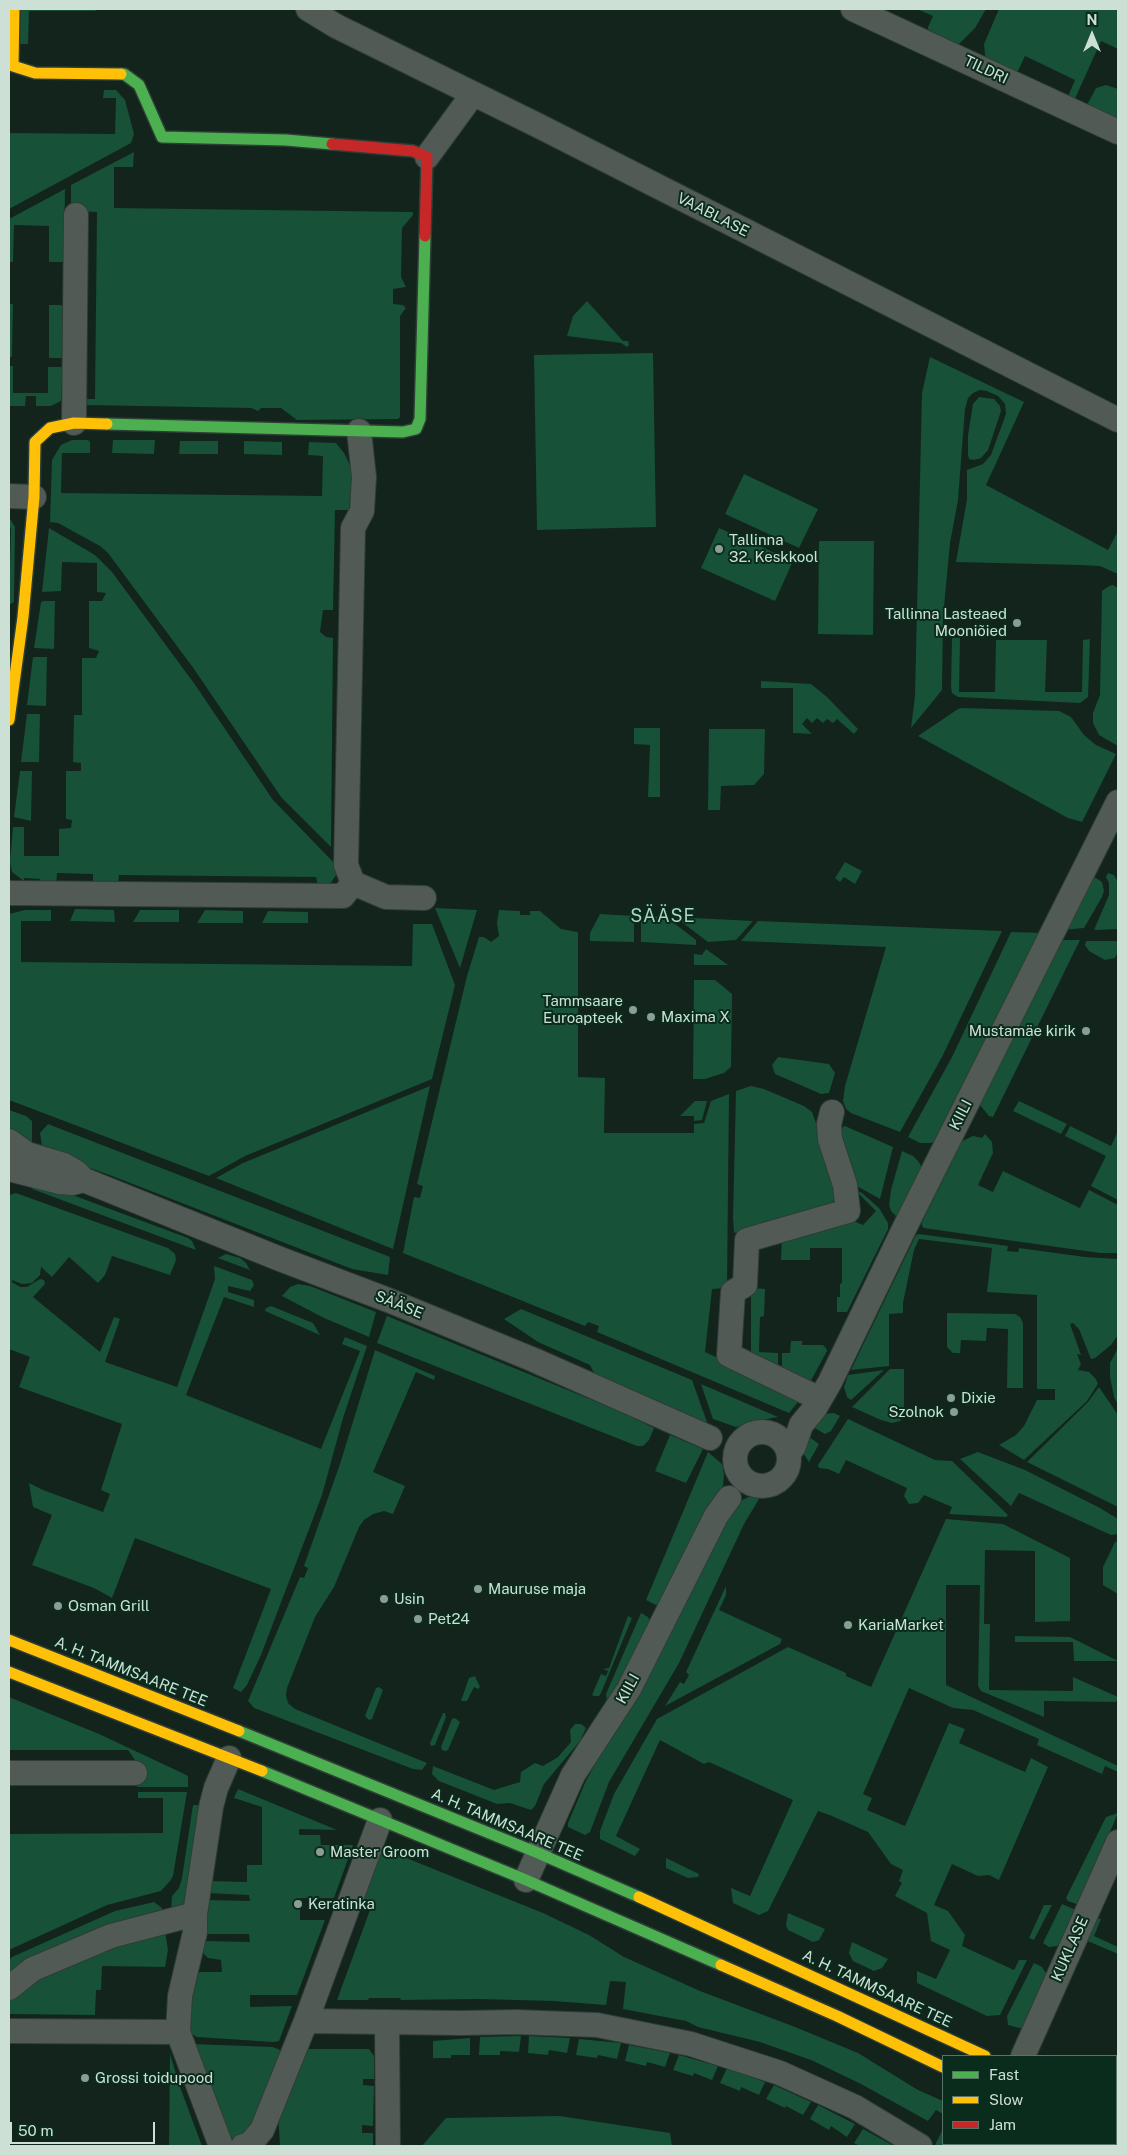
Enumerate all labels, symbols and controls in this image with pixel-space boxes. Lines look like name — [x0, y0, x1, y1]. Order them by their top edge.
north arrow — [1067, 10, 1117, 60]
text: N — [1087, 12, 1097, 28]
street label: TILDRI — [961, 52, 1011, 88]
street label: VAABLASE — [674, 189, 752, 241]
place label: Tallinna 32. Keskkool — [729, 531, 818, 566]
marker: Tallinna 32. Keskkool — [713, 543, 725, 555]
place label: Tallinna Lasteaed Mooniõied — [885, 605, 1007, 640]
marker: Tallinna Lasteaed Mooniõied — [1011, 617, 1023, 629]
district label: SÄÄSE — [630, 905, 696, 927]
place label: Tammsaare Euroapteek — [542, 992, 623, 1027]
marker: Tammsaare Euroapteek — [627, 1004, 639, 1016]
place label: Maxima X — [661, 1008, 730, 1026]
marker: Maxima X — [645, 1011, 657, 1023]
place label: Mustamäe kirik — [969, 1022, 1076, 1040]
marker: Mustamäe kirik — [1080, 1025, 1092, 1037]
street label: KIILI — [946, 1097, 976, 1133]
street label: SÄÄSE — [372, 1287, 426, 1323]
place label: Dixie — [961, 1389, 996, 1407]
marker: Dixie — [945, 1392, 957, 1404]
place label: Szolnok — [888, 1403, 944, 1421]
marker: Szolnok — [948, 1406, 960, 1418]
place label: Mauruse maja — [488, 1580, 586, 1598]
marker: Mauruse maja — [472, 1583, 484, 1595]
place label: Usin — [394, 1590, 425, 1608]
marker: Usin — [378, 1593, 390, 1605]
place label: Osman Grill — [68, 1597, 150, 1615]
marker: Osman Grill — [52, 1600, 64, 1612]
place label: Pet24 — [428, 1610, 470, 1628]
marker: Pet24 — [412, 1613, 424, 1625]
place label: KariaMarket — [858, 1616, 944, 1634]
marker: KariaMarket — [842, 1619, 854, 1631]
street label: A. H. TAMMSAARE TEE — [52, 1633, 210, 1711]
street label: KIILI — [612, 1671, 644, 1707]
street label: A. H. TAMMSAARE TEE — [428, 1785, 586, 1865]
place label: Master Groom — [330, 1843, 429, 1861]
marker: Master Groom — [314, 1846, 326, 1858]
place label: Keratinka — [308, 1895, 375, 1913]
marker: Keratinka — [292, 1898, 304, 1910]
street label: KUKLASE — [1048, 1914, 1092, 1984]
street label: A. H. TAMMSAARE TEE — [799, 1946, 955, 2032]
legend — [942, 2055, 1117, 2145]
text: Fast — [989, 2066, 1019, 2083]
place label: Grossi toidupood — [95, 2069, 213, 2087]
marker: Grossi toidupood — [79, 2072, 91, 2084]
text: Slow — [989, 2091, 1023, 2108]
scale bar — [12, 2112, 158, 2144]
text: Jam — [989, 2116, 1016, 2133]
text: 50 m — [18, 2122, 53, 2139]

